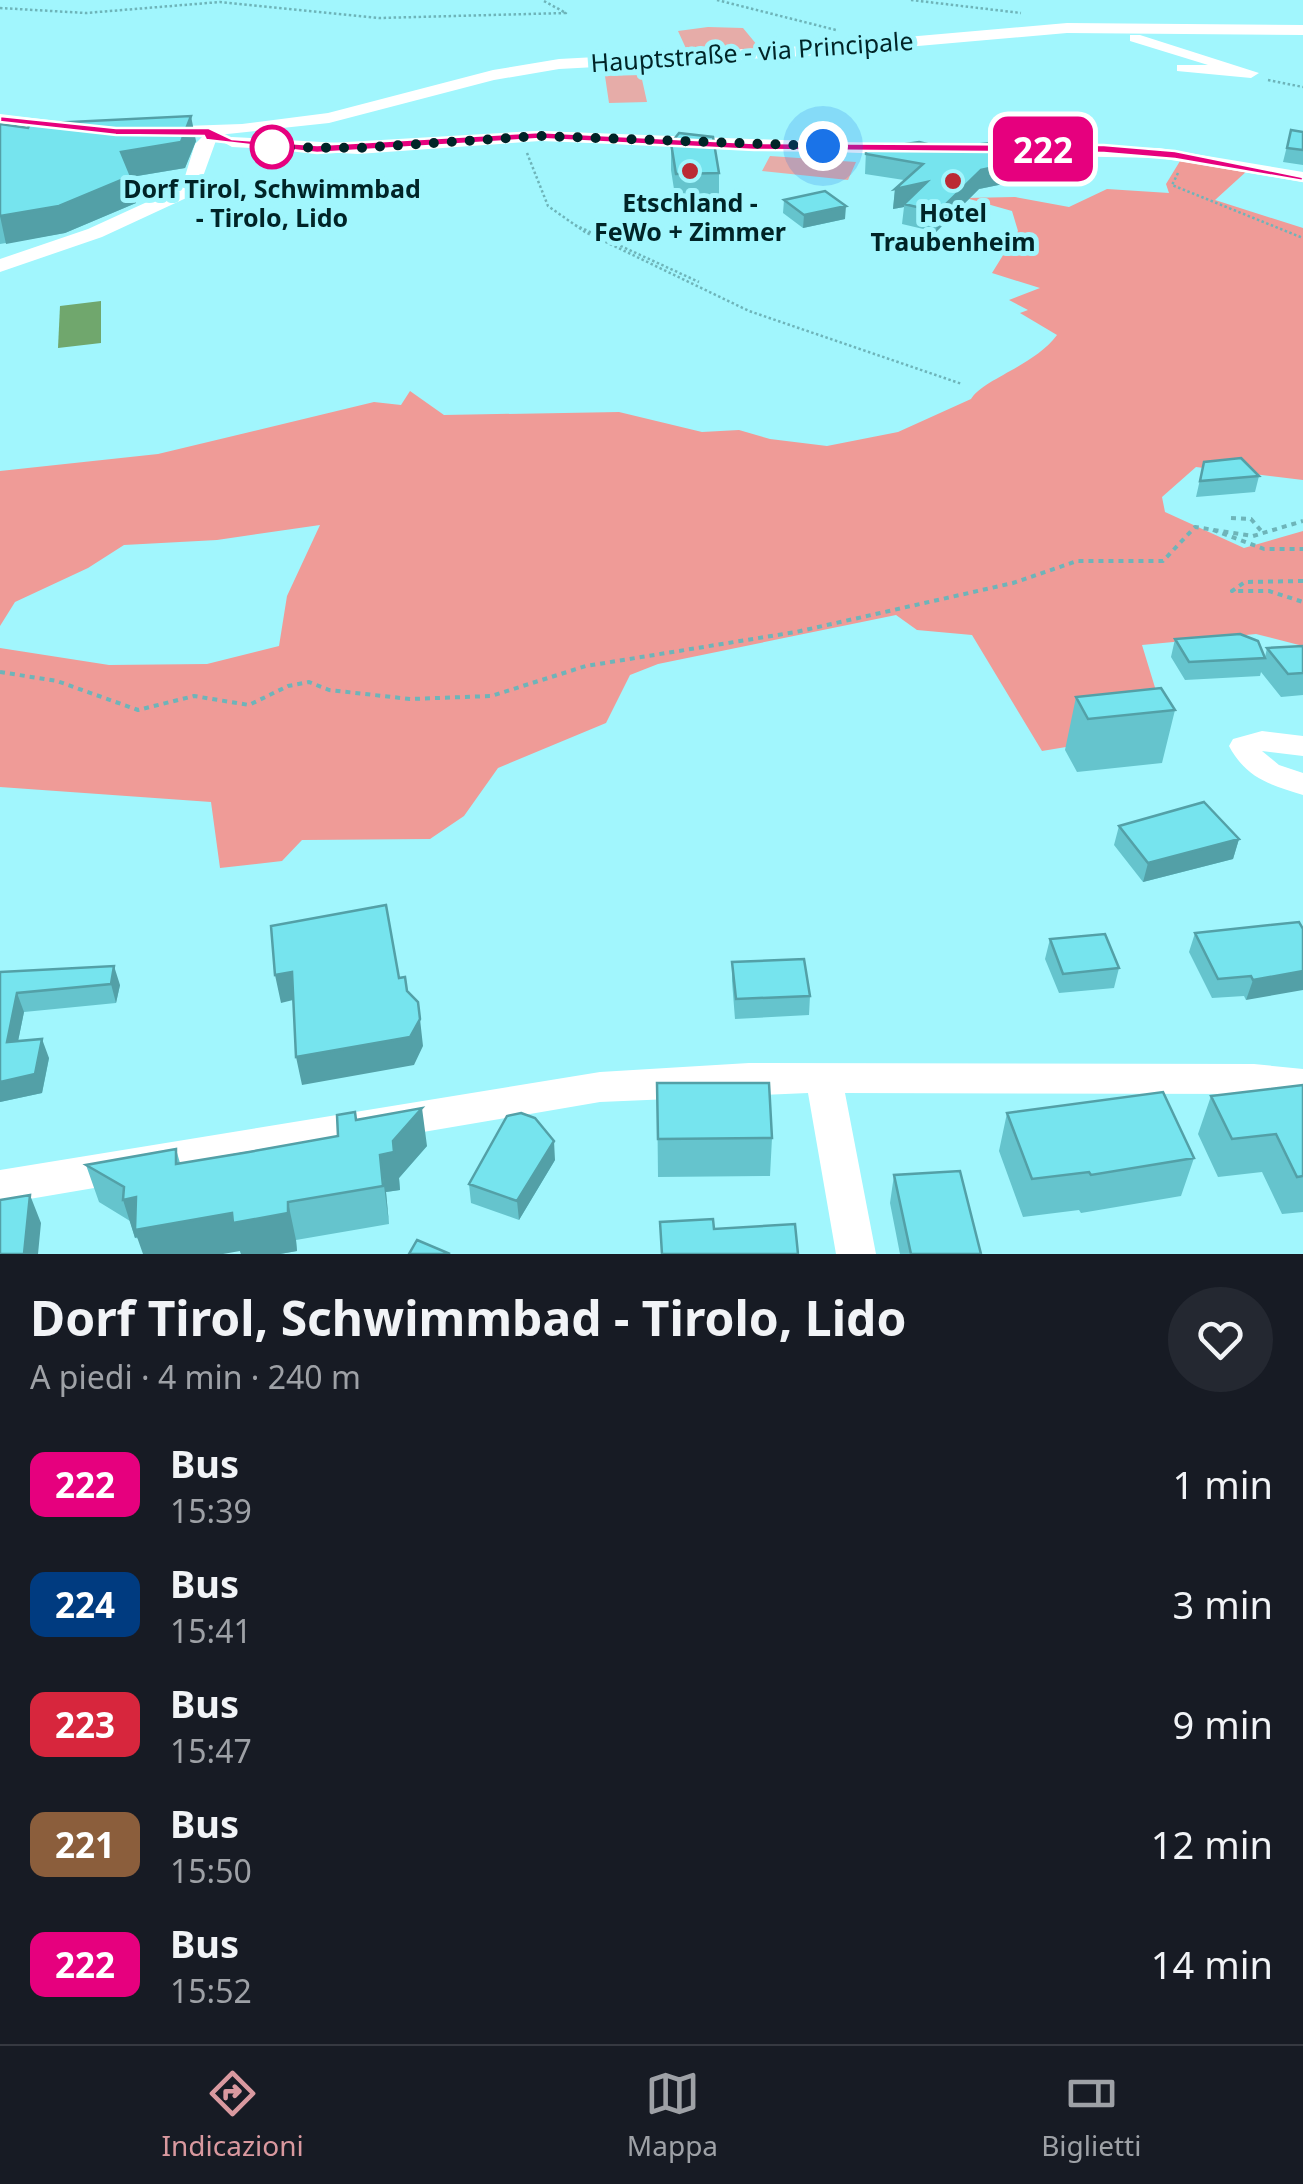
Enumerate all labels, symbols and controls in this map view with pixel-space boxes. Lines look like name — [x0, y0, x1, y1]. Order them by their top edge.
street label: Hauptstraße - via Principale — [589, 23, 915, 79]
line badge: 222 — [986, 116, 1100, 182]
your location — [798, 121, 848, 171]
marker: Dorf Tirol, Schwimmbad - Tirolo, Lido — [251, 126, 293, 168]
text: 222 — [1013, 126, 1073, 173]
marker: Etschland - FeWo + Zimmer — [679, 160, 701, 182]
marker: Hotel Traubenheim — [942, 170, 964, 192]
place label: Dorf Tirol, Schwimmbad - Tirolo, Lido — [123, 171, 421, 234]
place label: Etschland - FeWo + Zimmer — [594, 185, 786, 248]
place label: Hotel Traubenheim — [870, 195, 1036, 258]
text: Dorf Tirol, Schwimmbad - Tirolo, Lido — [30, 1285, 906, 1350]
button: heart — [1168, 1287, 1273, 1392]
text: A piedi · 4 min · 240 m — [30, 1355, 361, 1398]
text: Bus — [170, 1437, 239, 1489]
text: 1 min — [1173, 1458, 1273, 1510]
text: 222 — [55, 1461, 115, 1508]
text: 15:39 — [170, 1489, 252, 1532]
text: Bus — [170, 1557, 239, 1609]
text: 3 min — [1173, 1578, 1273, 1630]
text: 224 — [55, 1581, 115, 1628]
text: 15:41 — [170, 1609, 252, 1652]
text: Bus — [170, 1677, 239, 1729]
text: 9 min — [1173, 1698, 1273, 1750]
text: 223 — [55, 1701, 115, 1748]
text: 15:47 — [170, 1729, 252, 1772]
text: Bus — [170, 1797, 239, 1849]
text: 12 min — [1151, 1818, 1273, 1870]
text: 221 — [55, 1821, 115, 1868]
text: 15:50 — [170, 1849, 252, 1892]
text: Bus — [170, 1917, 239, 1969]
text: 14 min — [1151, 1938, 1273, 1990]
text: 222 — [55, 1941, 115, 1988]
text: 15:52 — [170, 1969, 252, 2012]
tab: Indicazioni — [162, 2066, 304, 2164]
tab: Mappa — [627, 2066, 718, 2164]
tab: Biglietti — [1041, 2066, 1141, 2164]

